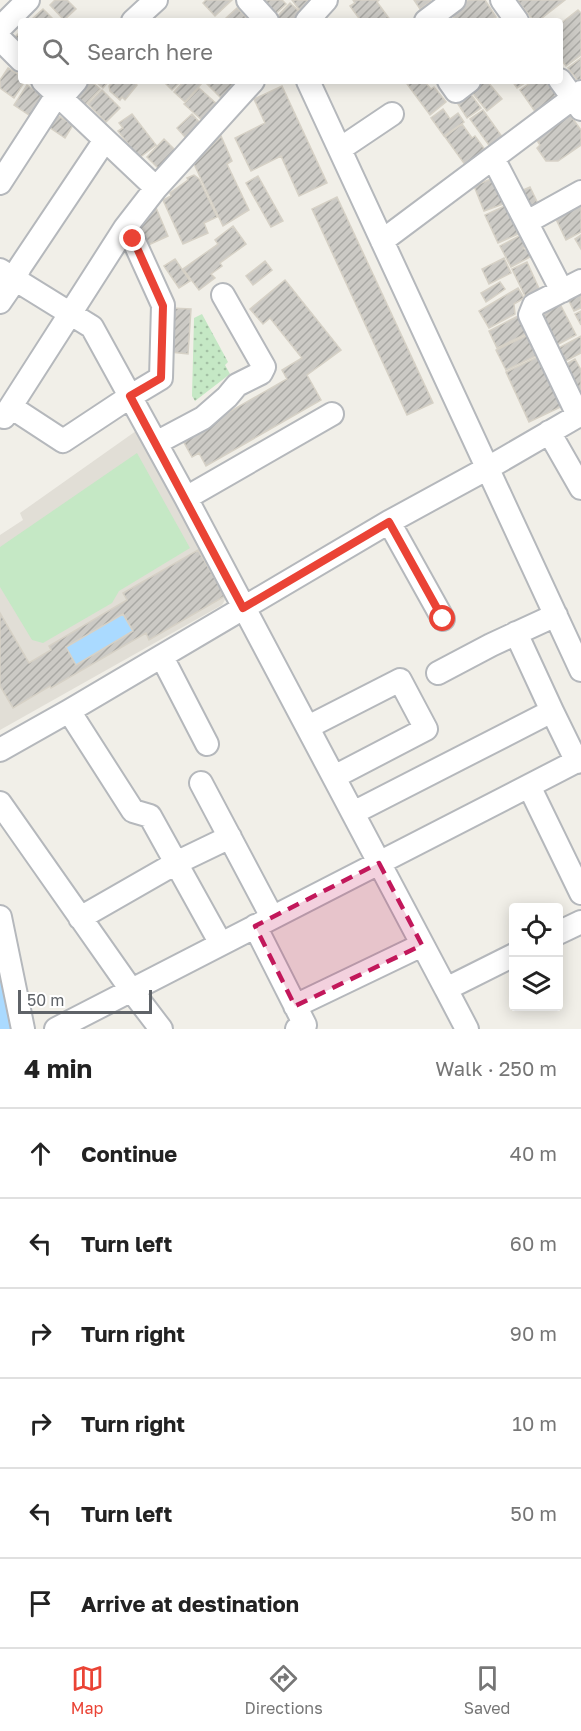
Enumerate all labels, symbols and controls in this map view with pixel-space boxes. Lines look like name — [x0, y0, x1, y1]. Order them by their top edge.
search box — [18, 18, 563, 84]
icon: search — [39, 35, 72, 68]
text: Search here — [87, 38, 213, 65]
route end — [119, 225, 145, 251]
route start — [429, 605, 455, 631]
map controls — [509, 903, 563, 1011]
button: locate — [509, 903, 563, 957]
button: layers — [509, 957, 563, 1011]
scale bar — [18, 987, 152, 1014]
text: 50 m — [27, 990, 64, 1010]
text: 4 min — [24, 1053, 92, 1084]
text: Walk · 250 m — [435, 1056, 557, 1080]
icon: ahead — [24, 1137, 57, 1170]
text: Continue — [81, 1140, 177, 1167]
text: 40 m — [510, 1141, 557, 1165]
icon: left — [24, 1227, 57, 1260]
text: Turn left — [81, 1230, 172, 1257]
text: 60 m — [510, 1231, 557, 1255]
icon: right — [24, 1317, 57, 1350]
text: Turn right — [81, 1320, 185, 1347]
text: 90 m — [510, 1321, 557, 1345]
icon: right — [24, 1407, 57, 1440]
text: Turn right — [81, 1410, 185, 1437]
text: 10 m — [512, 1411, 557, 1435]
icon: left — [24, 1497, 57, 1530]
text: Turn left — [81, 1500, 172, 1527]
text: 50 m — [510, 1501, 557, 1525]
icon: arrive — [24, 1587, 57, 1620]
text: Arrive at destination — [81, 1590, 299, 1617]
tab: Map — [71, 1662, 104, 1718]
tab: Directions — [245, 1662, 323, 1718]
tab: Saved — [464, 1662, 510, 1718]

